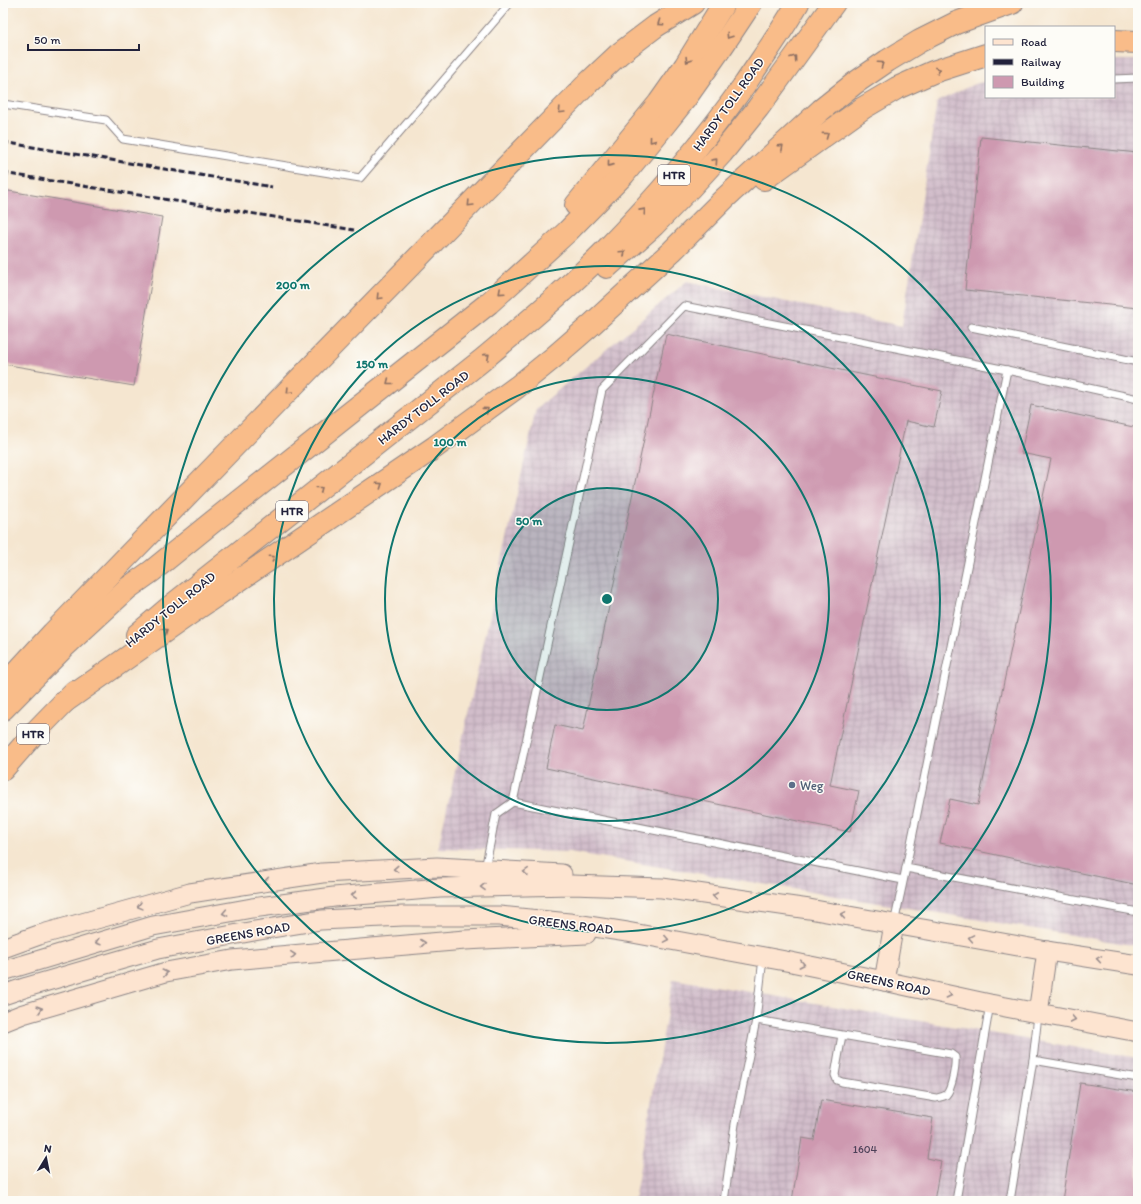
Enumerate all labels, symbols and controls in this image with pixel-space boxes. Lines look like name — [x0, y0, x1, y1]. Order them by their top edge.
one-way arrow — [657, 18, 664, 25]
scale bar — [28, 26, 139, 52]
legend — [985, 26, 1115, 98]
one-way arrow — [727, 32, 734, 39]
text: 50 m — [34, 33, 60, 47]
text: Road — [1021, 35, 1047, 49]
street label: HARDY TOLL ROAD — [690, 55, 767, 154]
one-way arrow — [789, 55, 797, 62]
text: Railway — [1021, 55, 1061, 69]
one-way arrow — [686, 56, 693, 63]
one-way arrow — [877, 62, 884, 69]
one-way arrow — [934, 67, 941, 75]
text: Building — [1021, 75, 1065, 89]
one-way arrow — [558, 106, 566, 114]
one-way arrow — [821, 133, 828, 140]
one-way arrow — [649, 135, 656, 142]
one-way arrow — [776, 144, 784, 152]
one-way arrow — [710, 158, 718, 166]
one-way arrow — [607, 159, 614, 166]
road number: HTR — [658, 165, 690, 185]
one-way arrow — [467, 199, 475, 207]
one-way arrow — [638, 208, 645, 215]
one-way arrow — [619, 251, 626, 258]
text: 200 m — [276, 278, 311, 292]
one-way arrow — [499, 287, 506, 294]
one-way arrow — [376, 292, 384, 300]
one-way arrow — [483, 353, 490, 360]
text: 150 m — [356, 357, 389, 371]
street label: HARDY TOLL ROAD — [375, 367, 472, 448]
one-way arrow — [387, 377, 394, 384]
one-way arrow — [286, 386, 294, 394]
one-way arrow — [482, 408, 489, 415]
text: 100 m — [433, 435, 467, 449]
one-way arrow — [375, 483, 382, 490]
one-way arrow — [315, 487, 322, 494]
road number: HTR — [276, 501, 308, 521]
text: 50 m — [516, 514, 543, 528]
one-way arrow — [268, 555, 275, 563]
street label: HARDY TOLL ROAD — [122, 568, 219, 650]
centre of rings — [600, 592, 614, 606]
one-way arrow — [161, 628, 168, 636]
road number: HTR — [17, 724, 49, 744]
place label: Weg — [800, 778, 824, 793]
marker: Weg — [787, 780, 797, 790]
one-way arrow — [393, 864, 399, 873]
one-way arrow — [523, 868, 529, 877]
one-way arrow — [264, 876, 270, 885]
one-way arrow — [480, 883, 486, 891]
one-way arrow — [350, 891, 357, 900]
one-way arrow — [712, 892, 718, 901]
one-way arrow — [137, 902, 143, 910]
one-way arrow — [222, 908, 228, 916]
one-way arrow — [840, 911, 846, 920]
street label: GREENS ROAD — [528, 912, 614, 937]
street label: GREENS ROAD — [205, 919, 292, 948]
one-way arrow — [663, 934, 669, 943]
one-way arrow — [968, 934, 974, 943]
one-way arrow — [95, 937, 102, 946]
one-way arrow — [420, 939, 426, 948]
one-way arrow — [290, 950, 296, 959]
one-way arrow — [1096, 955, 1103, 964]
one-way arrow — [799, 960, 805, 968]
street label: GREENS ROAD — [846, 966, 932, 999]
one-way arrow — [161, 969, 168, 978]
one-way arrow — [946, 991, 952, 999]
one-way arrow — [36, 1005, 43, 1014]
one-way arrow — [1070, 1015, 1076, 1023]
north arrow — [26, 1138, 66, 1178]
text: N — [43, 1142, 52, 1156]
house number: 1604 — [853, 1143, 878, 1156]

